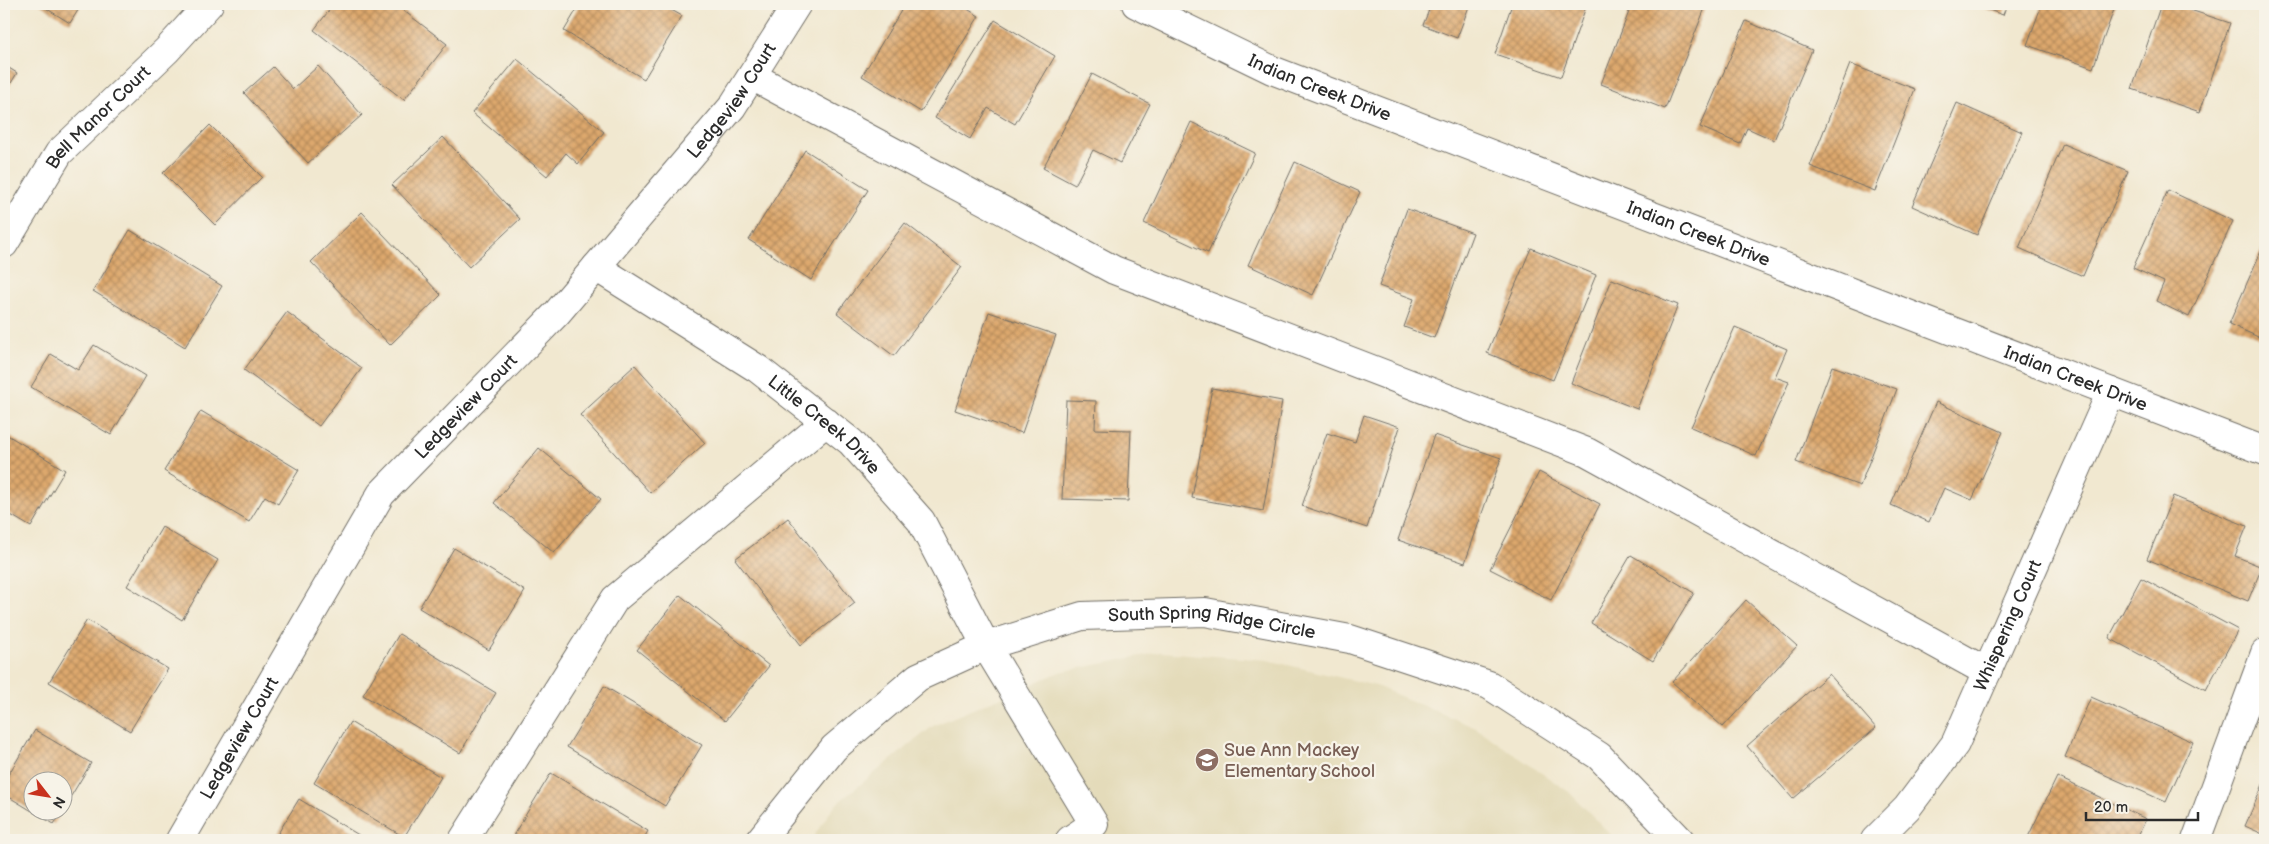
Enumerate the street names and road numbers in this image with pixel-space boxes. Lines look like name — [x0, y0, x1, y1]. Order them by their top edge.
street label: Ledgeview Court — [683, 39, 781, 162]
street label: Indian Creek Drive — [1245, 50, 1394, 125]
street label: Bell Manor Court — [41, 61, 155, 173]
street label: Indian Creek Drive — [1624, 197, 1773, 271]
street label: Indian Creek Drive — [2001, 341, 2151, 415]
street label: Ledgeview Court — [410, 350, 522, 463]
street label: Little Creek Drive — [764, 371, 885, 478]
street label: Whispering Court — [1969, 556, 2046, 694]
street label: South Spring Ridge Circle — [1108, 601, 1317, 643]
street label: Ledgeview Court — [196, 673, 283, 803]

